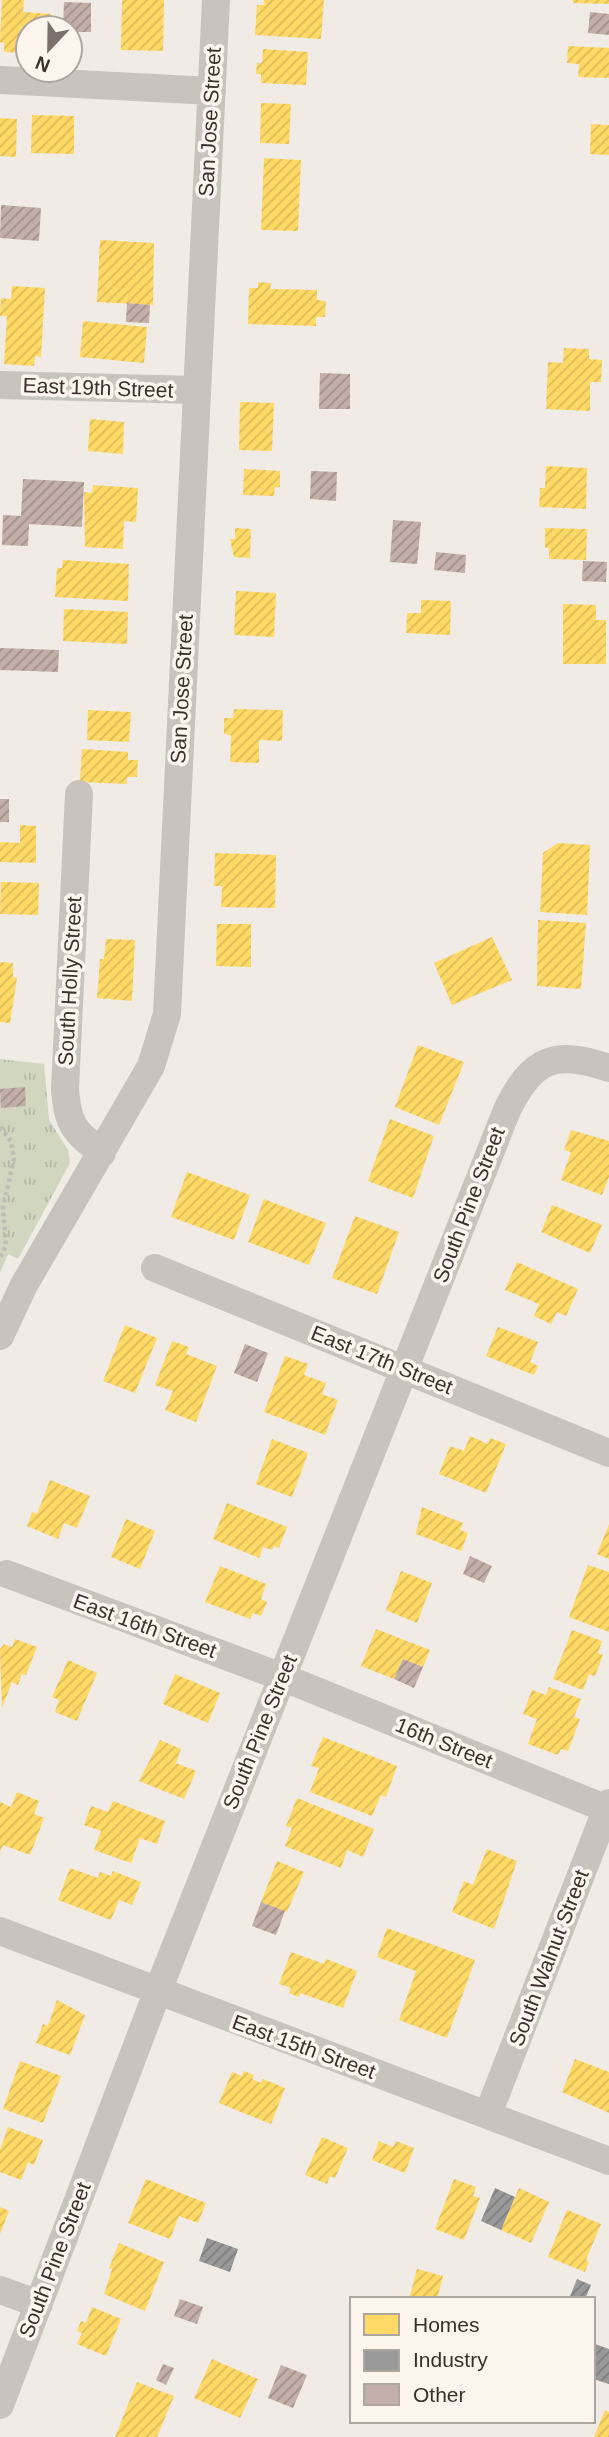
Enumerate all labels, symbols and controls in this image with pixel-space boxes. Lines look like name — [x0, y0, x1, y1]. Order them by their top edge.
north arrow — [14, 14, 84, 84]
street label: San Jose Street — [194, 47, 225, 197]
text: N — [33, 52, 53, 77]
street label: East 19th Street — [22, 373, 174, 402]
street label: San Jose Street — [166, 614, 197, 764]
street label: South Holly Street — [54, 896, 85, 1066]
street label: South Pine Street — [428, 1124, 509, 1286]
street label: East 17th Street — [308, 1321, 456, 1398]
street label: East 16th Street — [70, 1589, 220, 1662]
street label: South Pine Street — [218, 1651, 301, 1812]
street label: 16th Street — [392, 1713, 496, 1773]
street label: South Walnut Street — [504, 1866, 593, 2049]
street label: East 15th Street — [229, 2010, 379, 2083]
street label: South Pine Street — [14, 2179, 95, 2341]
legend — [350, 2297, 595, 2423]
text: Homes — [413, 2313, 480, 2336]
text: Industry — [413, 2348, 488, 2371]
text: Other — [413, 2383, 466, 2406]

